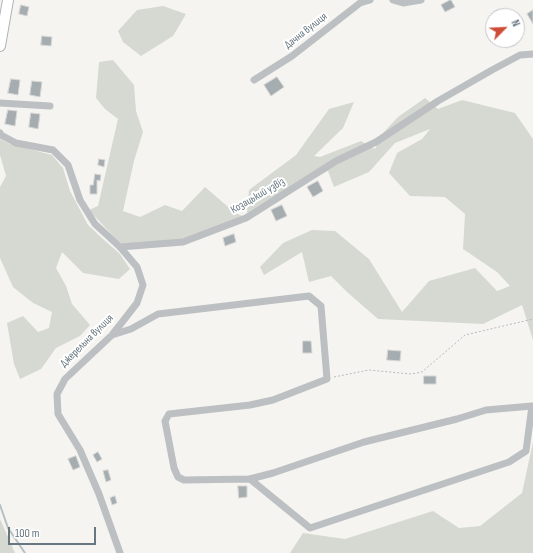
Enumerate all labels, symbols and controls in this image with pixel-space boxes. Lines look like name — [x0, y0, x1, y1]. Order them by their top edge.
north arrow — [485, 8, 525, 48]
street label: Дачна вулиця — [282, 10, 330, 52]
text: N — [508, 18, 523, 29]
street label: Козацький узвіз — [229, 175, 287, 217]
street label: Джерельна вулиця — [58, 312, 116, 370]
scale bar — [10, 519, 98, 545]
text: 100 m — [15, 526, 40, 541]

